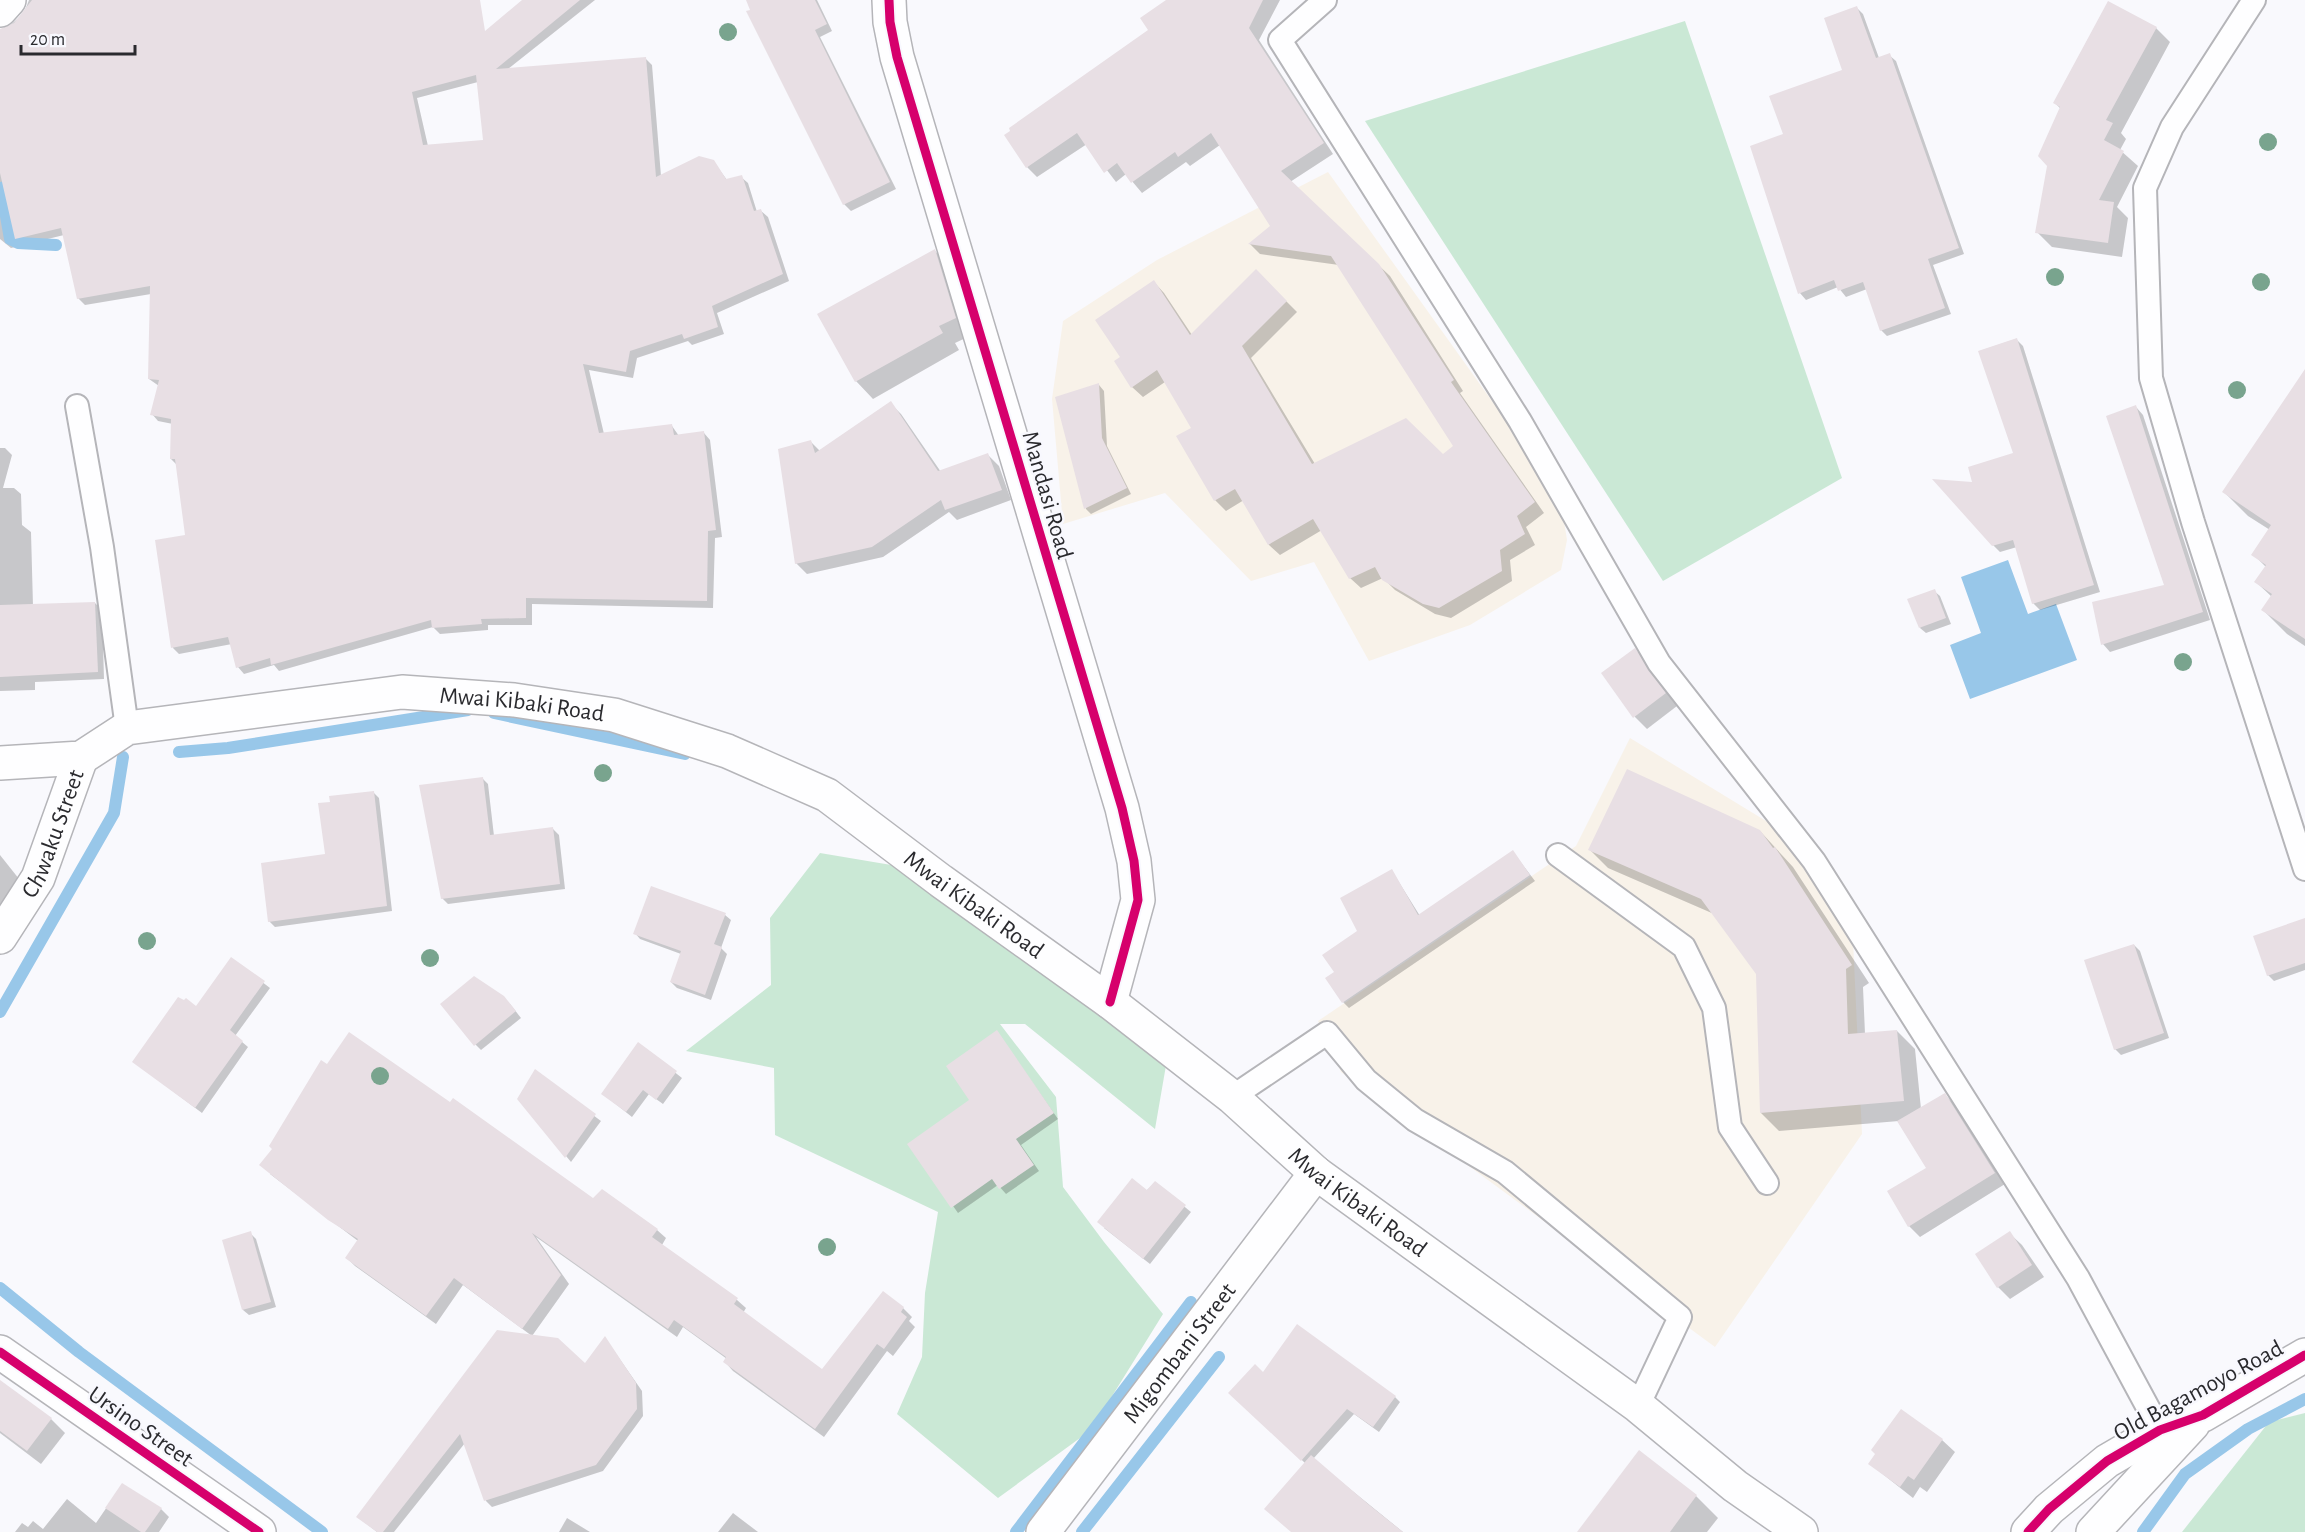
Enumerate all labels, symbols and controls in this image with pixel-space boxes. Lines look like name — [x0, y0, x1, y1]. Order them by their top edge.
scale bar — [21, 18, 135, 56]
text: 20 m — [30, 31, 65, 49]
street label: Mandasi Road — [1017, 429, 1077, 562]
street label: Mwai Kibaki Road — [439, 684, 606, 726]
street label: Chwaku Street — [18, 766, 89, 902]
street label: Mwai Kibaki Road — [899, 847, 1048, 964]
street label: Mwai Kibaki Road — [1283, 1143, 1431, 1262]
street label: Migombani Street — [1119, 1279, 1241, 1428]
street label: Old Bagamoyo Road — [2110, 1336, 2287, 1446]
street label: Ursino Street — [84, 1382, 197, 1472]

